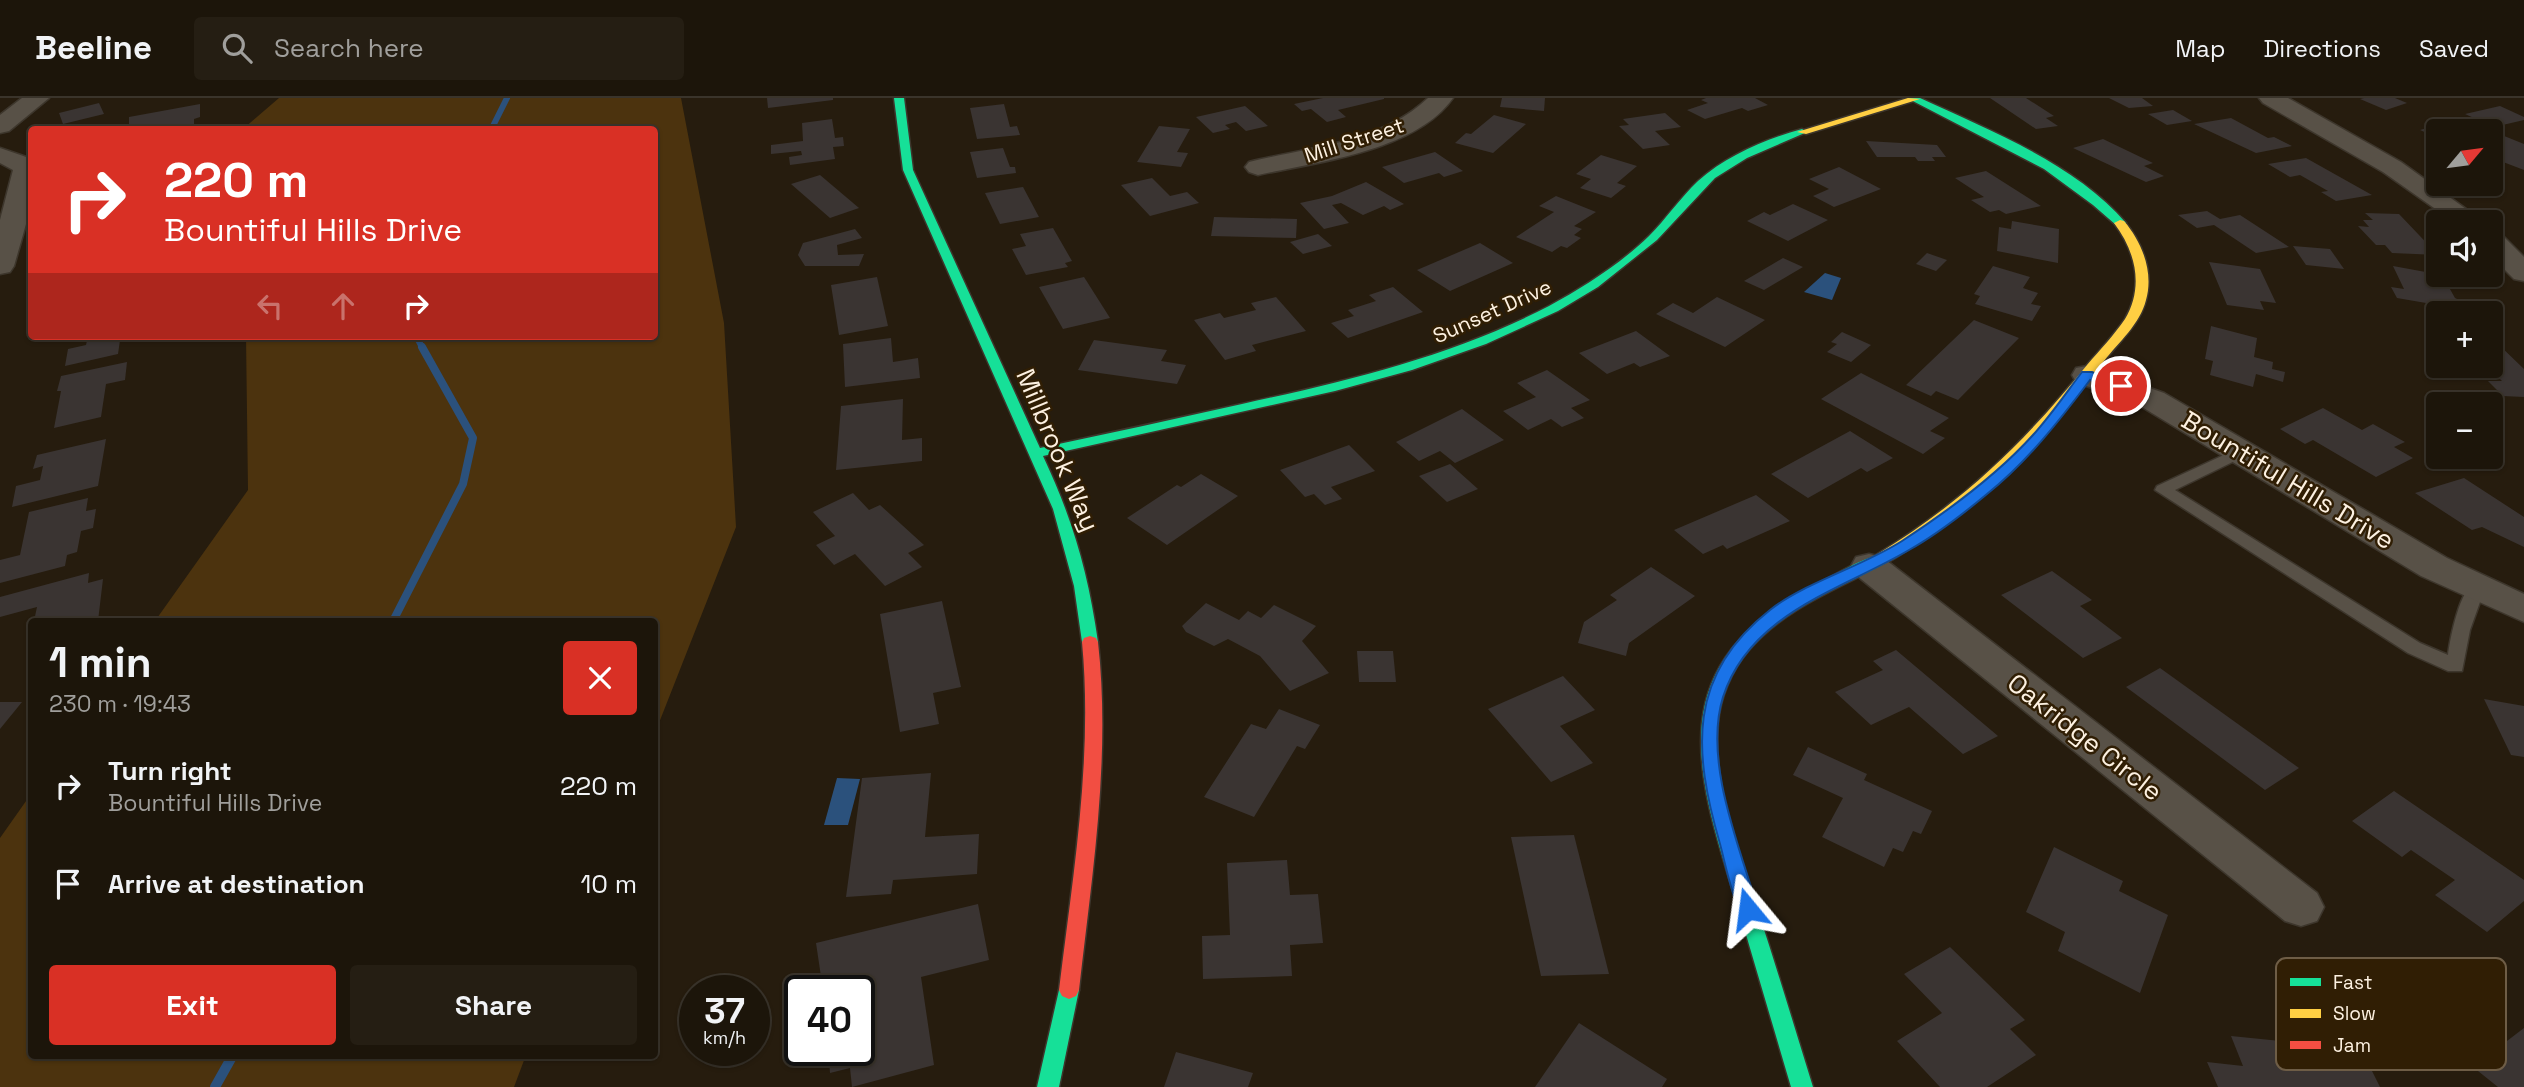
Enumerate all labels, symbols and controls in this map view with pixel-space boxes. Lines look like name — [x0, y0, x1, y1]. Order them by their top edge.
search box — [194, 17, 684, 80]
text: Beeline — [35, 27, 152, 69]
icon: search — [218, 29, 256, 67]
text: Search here — [274, 31, 424, 65]
text: Map — [2175, 33, 2225, 64]
text: Directions — [2263, 33, 2381, 64]
text: Saved — [2419, 33, 2489, 64]
street label: Mill Street — [1301, 111, 1407, 169]
north arrow — [2426, 119, 2502, 196]
map controls — [2426, 119, 2503, 469]
text: 220 m — [164, 149, 308, 211]
icon: right — [49, 154, 140, 245]
text: Bountiful Hills Drive — [164, 210, 462, 250]
button: sound — [2426, 210, 2503, 287]
street label: Sunset Drive — [1428, 273, 1556, 349]
icon: left — [251, 287, 289, 325]
icon: ahead — [324, 287, 362, 325]
icon: right — [397, 287, 435, 325]
button: + — [2426, 301, 2503, 378]
pin — [2091, 356, 2151, 416]
street label: Millbrook Way — [1008, 364, 1108, 536]
icon: arrive — [2102, 367, 2140, 405]
button: − — [2426, 392, 2503, 469]
street label: Bountiful Hills Drive — [2175, 403, 2401, 557]
text: 1 min — [49, 636, 152, 689]
button: close — [563, 641, 637, 715]
street label: Oakridge Circle — [2001, 666, 2169, 808]
text: 230 m · 19:43 — [49, 689, 191, 719]
text: Turn right — [108, 754, 232, 788]
icon: right — [49, 767, 87, 805]
text: 220 m — [560, 769, 637, 803]
text: Bountiful Hills Drive — [108, 788, 322, 818]
icon: arrive — [49, 865, 87, 903]
text: Arrive at destination — [108, 867, 365, 901]
text: 10 m — [580, 867, 637, 901]
position arrow — [1711, 872, 1785, 946]
legend — [2276, 958, 2506, 1070]
button: Exit — [49, 965, 336, 1045]
button: Share — [350, 965, 637, 1045]
text: Fast — [2333, 970, 2373, 995]
speed limit sign: 40 — [784, 975, 875, 1066]
text: 37 — [704, 989, 745, 1033]
text: Slow — [2333, 1001, 2376, 1026]
text: km/h — [703, 1026, 746, 1049]
text: Jam — [2333, 1033, 2371, 1058]

